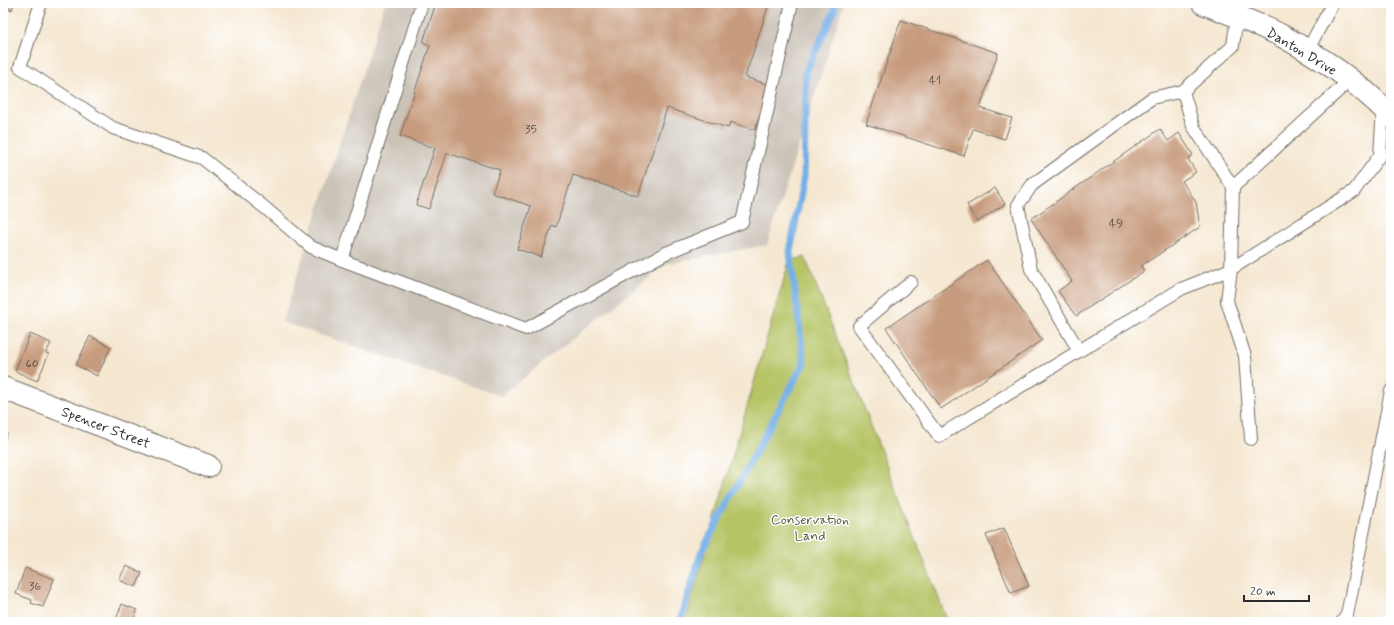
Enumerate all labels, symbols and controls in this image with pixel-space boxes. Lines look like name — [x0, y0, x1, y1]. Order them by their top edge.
street label: Danton Drive — [1263, 24, 1340, 80]
house number: 41 — [929, 73, 941, 89]
house number: 35 — [525, 122, 537, 138]
house number: 49 — [1109, 216, 1123, 232]
house number: 60 — [25, 356, 39, 372]
street label: Spencer Street — [59, 403, 153, 453]
park label: Conservation Land — [771, 511, 849, 545]
scale bar — [1244, 577, 1309, 603]
house number: 36 — [29, 579, 41, 595]
text: 20 m — [1250, 584, 1276, 600]

